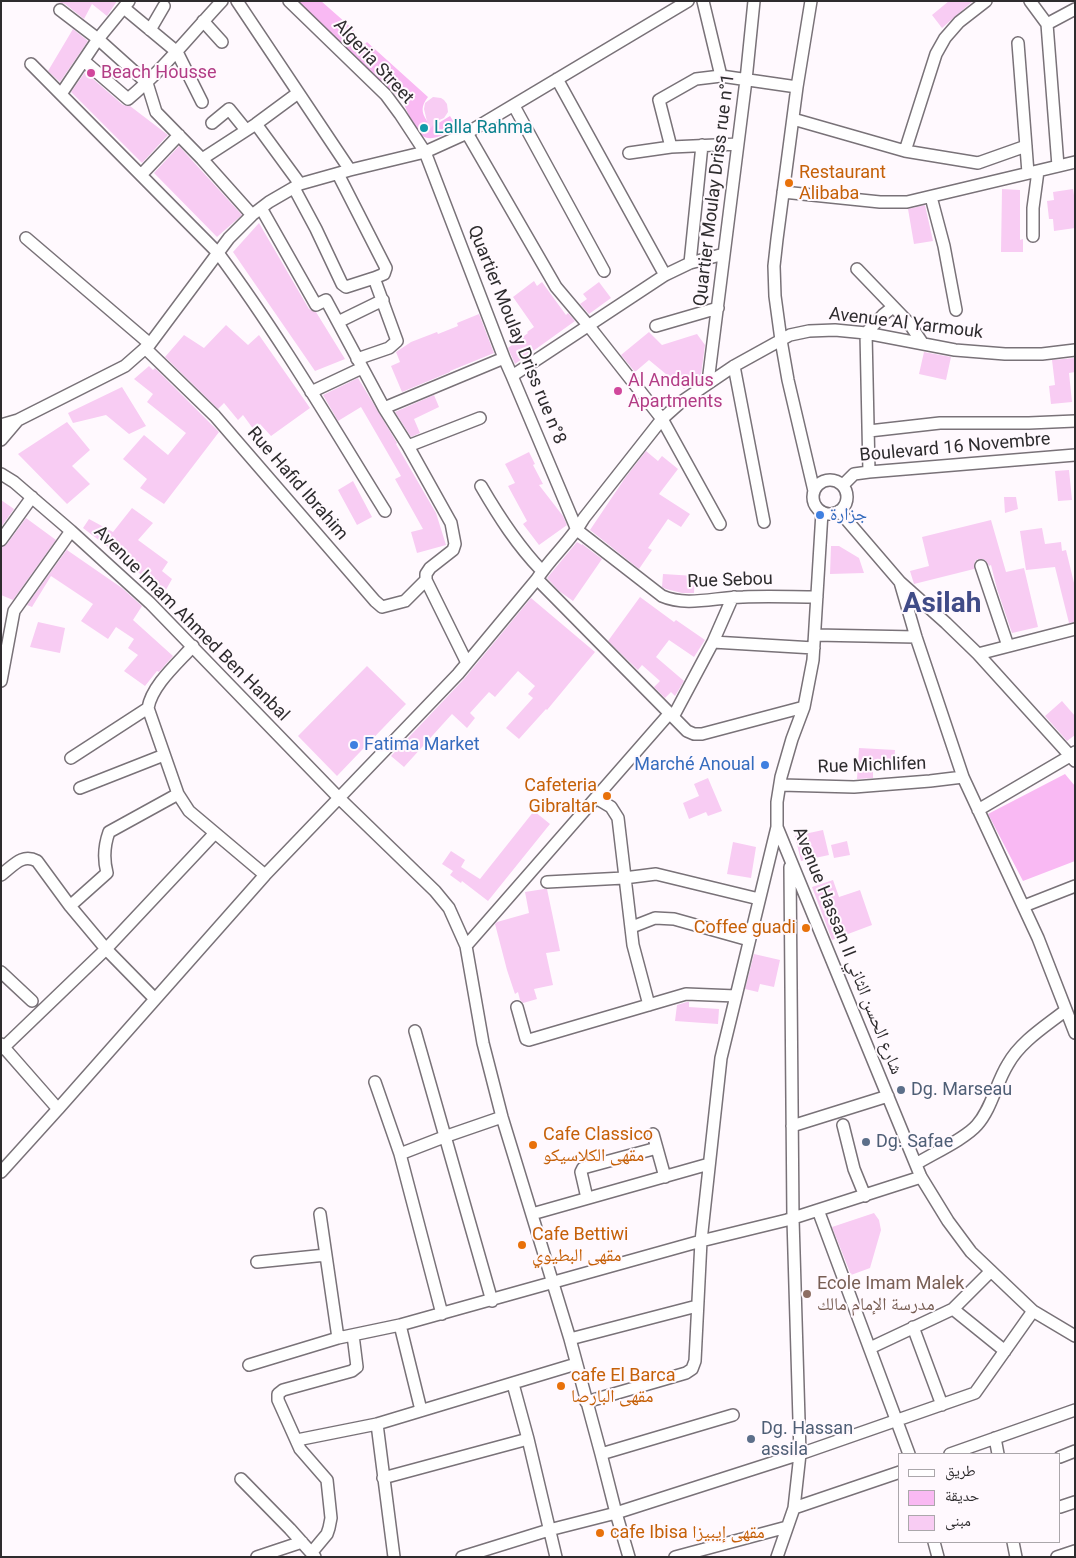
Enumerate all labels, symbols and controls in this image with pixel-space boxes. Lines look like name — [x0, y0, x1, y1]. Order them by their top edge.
street label: Algeria Street — [328, 15, 418, 109]
place label: Beach Housse — [101, 62, 217, 84]
marker: Beach Housse — [85, 67, 97, 79]
street label: Quartier Moulay Driss rue n°1 — [690, 73, 740, 307]
place label: Lalla Rahma — [434, 117, 533, 139]
marker: Lalla Rahma — [418, 122, 430, 134]
place label: Restaurant Alibaba — [799, 162, 886, 204]
marker: Restaurant Alibaba — [783, 177, 795, 189]
street label: Quartier Moulay Driss rue n°8 — [462, 222, 570, 448]
street label: Avenue Al Yarmouk — [828, 304, 984, 344]
place label: Al Andalus Apartments — [628, 370, 723, 412]
marker: Al Andalus Apartments — [612, 385, 624, 397]
street label: Rue Hafid Ibrahim — [242, 423, 352, 545]
street label: Boulevard 16 Novembre — [859, 429, 1051, 467]
place label: جزارة — [830, 504, 867, 526]
marker: جزارة — [814, 509, 826, 521]
street label: Avenue Imam Ahmed Ben Hanbal — [89, 522, 293, 726]
street label: Rue Sebou — [687, 569, 773, 593]
district label: Asilah — [903, 588, 981, 622]
place label: Fatima Market — [364, 734, 480, 756]
marker: Fatima Market — [348, 739, 360, 751]
street label: Rue Michlifen — [817, 753, 927, 779]
place label: Marché Anoual — [634, 754, 755, 776]
marker: Marché Anoual — [759, 759, 771, 771]
place label: Cafeteria Gibraltar — [524, 775, 597, 818]
marker: Cafeteria Gibraltar — [601, 790, 613, 802]
street label: Avenue Hassan II شارع الحسن الثاني — [787, 824, 907, 1078]
place label: Coffee guadi — [694, 917, 796, 939]
marker: Coffee guadi — [800, 922, 812, 934]
place label: Dg. Marseau — [911, 1079, 1012, 1101]
marker: Dg. Marseau — [895, 1084, 907, 1096]
place label: Cafe Classico مقهى الكلاسيكو — [543, 1124, 653, 1166]
place label: Dg. Safae — [876, 1131, 953, 1153]
marker: Dg. Safae — [860, 1136, 872, 1148]
marker: Cafe Classico مقهى الكلاسيكو — [527, 1139, 539, 1151]
place label: Cafe Bettiwi مقهى البطيوي — [532, 1224, 628, 1266]
marker: Cafe Bettiwi مقهى البطيوي — [516, 1239, 528, 1251]
place label: Ecole Imam Malek مدرسة الإمام مالك — [817, 1273, 964, 1316]
marker: Ecole Imam Malek مدرسة الإمام مالك — [801, 1288, 813, 1300]
place label: cafe El Barca مقهى البارصا — [571, 1365, 675, 1408]
marker: cafe El Barca مقهى البارصا — [555, 1380, 567, 1392]
place label: Dg. Hassan assila — [761, 1418, 853, 1460]
marker: Dg. Hassan assila — [745, 1433, 757, 1445]
legend — [898, 1453, 1061, 1543]
text: طريق — [945, 1462, 976, 1480]
text: حديقة — [945, 1487, 979, 1505]
text: مبنى — [945, 1512, 971, 1530]
place label: cafe Ibisa مقهى إيبيزا — [610, 1522, 765, 1544]
marker: cafe Ibisa مقهى إيبيزا — [594, 1527, 606, 1539]

